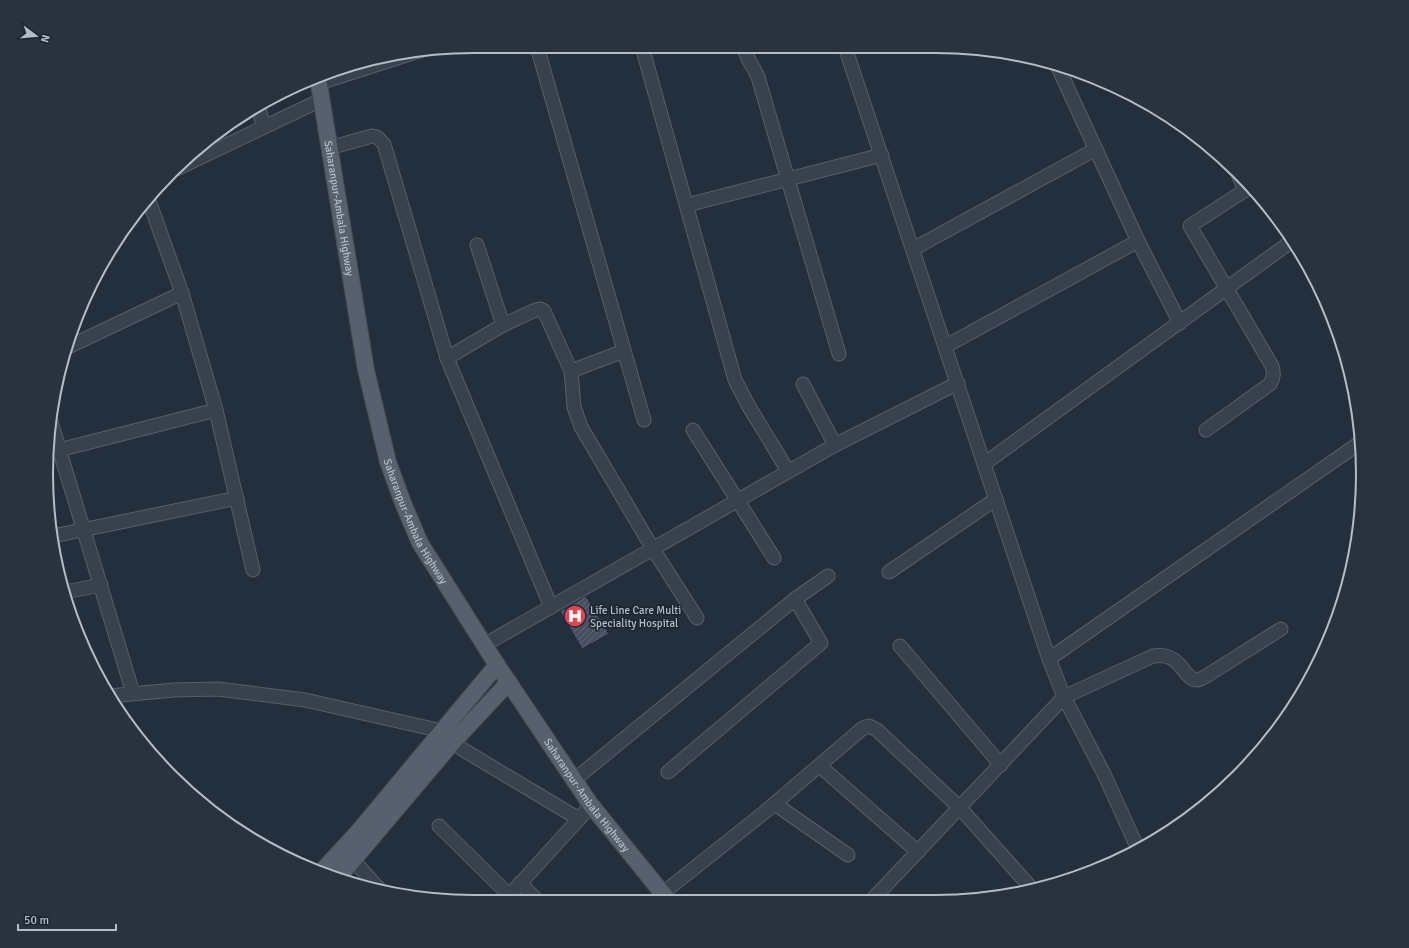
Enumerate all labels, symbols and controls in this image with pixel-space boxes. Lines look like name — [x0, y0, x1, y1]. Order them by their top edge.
north arrow — [16, 16, 56, 56]
text: N — [38, 33, 52, 44]
street label: Saharanpur-Ambala Highway — [321, 140, 357, 278]
street label: Saharanpur-Ambala Highway — [380, 458, 451, 587]
hospital icon: Life Line Care Multi Speciality Hospital — [562, 603, 588, 629]
place label: Life Line Care Multi Speciality Hospital — [590, 604, 681, 630]
street label: Saharanpur-Ambala Highway — [541, 736, 633, 855]
scale bar — [18, 906, 116, 932]
text: 50 m — [24, 913, 49, 928]

